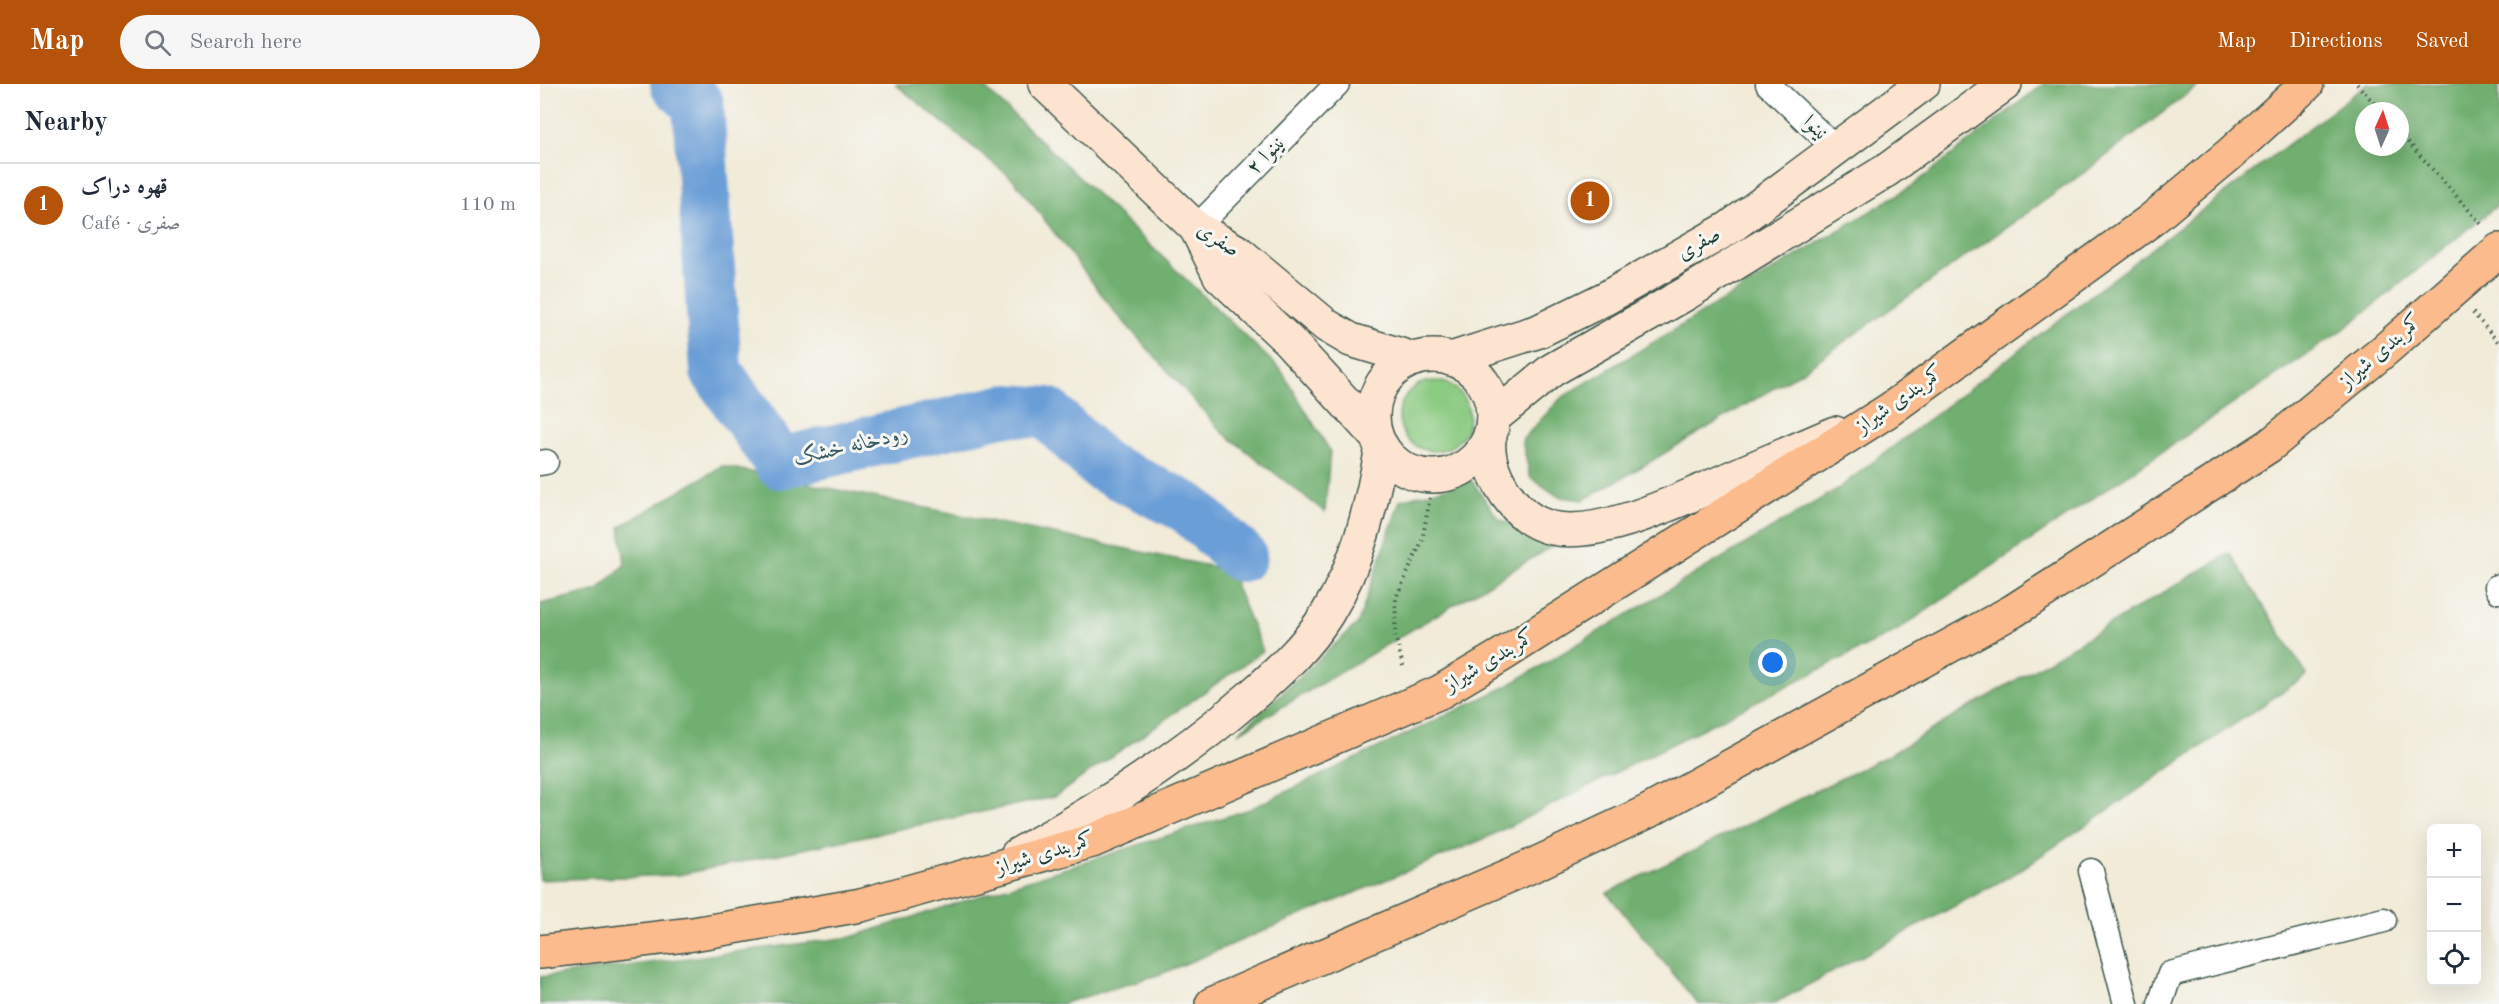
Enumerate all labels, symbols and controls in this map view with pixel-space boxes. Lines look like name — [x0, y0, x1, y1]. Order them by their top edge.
search box — [120, 15, 540, 69]
icon: search — [141, 26, 174, 59]
text: Map — [30, 28, 84, 56]
text: Search here — [189, 31, 302, 53]
text: Map — [2217, 31, 2256, 52]
text: Directions — [2289, 31, 2383, 52]
text: Saved — [2416, 31, 2469, 52]
north arrow — [2355, 102, 2409, 156]
text: Nearby — [24, 110, 108, 136]
street label: نینوا — [1798, 112, 1832, 145]
street label: ۲ نینوا — [1243, 133, 1290, 180]
text: قهوه دراک — [81, 176, 168, 198]
pin: 1 — [1570, 178, 1610, 224]
text: 1 — [38, 195, 49, 215]
text: 110 m — [460, 195, 516, 215]
text: Café · صفری — [81, 214, 181, 234]
street label: صفری — [1193, 219, 1243, 262]
street label: صفری — [1674, 223, 1725, 265]
street label: کمربندی شیراز — [2333, 309, 2427, 395]
street label: کمربندی شیراز — [1850, 361, 1948, 440]
water label: رودخانه خشک — [792, 421, 910, 471]
street label: کمربندی شیراز — [1438, 624, 1540, 698]
your location — [1758, 648, 1787, 677]
map controls — [2427, 824, 2481, 986]
button: + — [2427, 824, 2481, 878]
street label: کمربندی شیراز — [991, 827, 1097, 880]
button: − — [2427, 878, 2481, 932]
button: locate — [2427, 932, 2481, 986]

